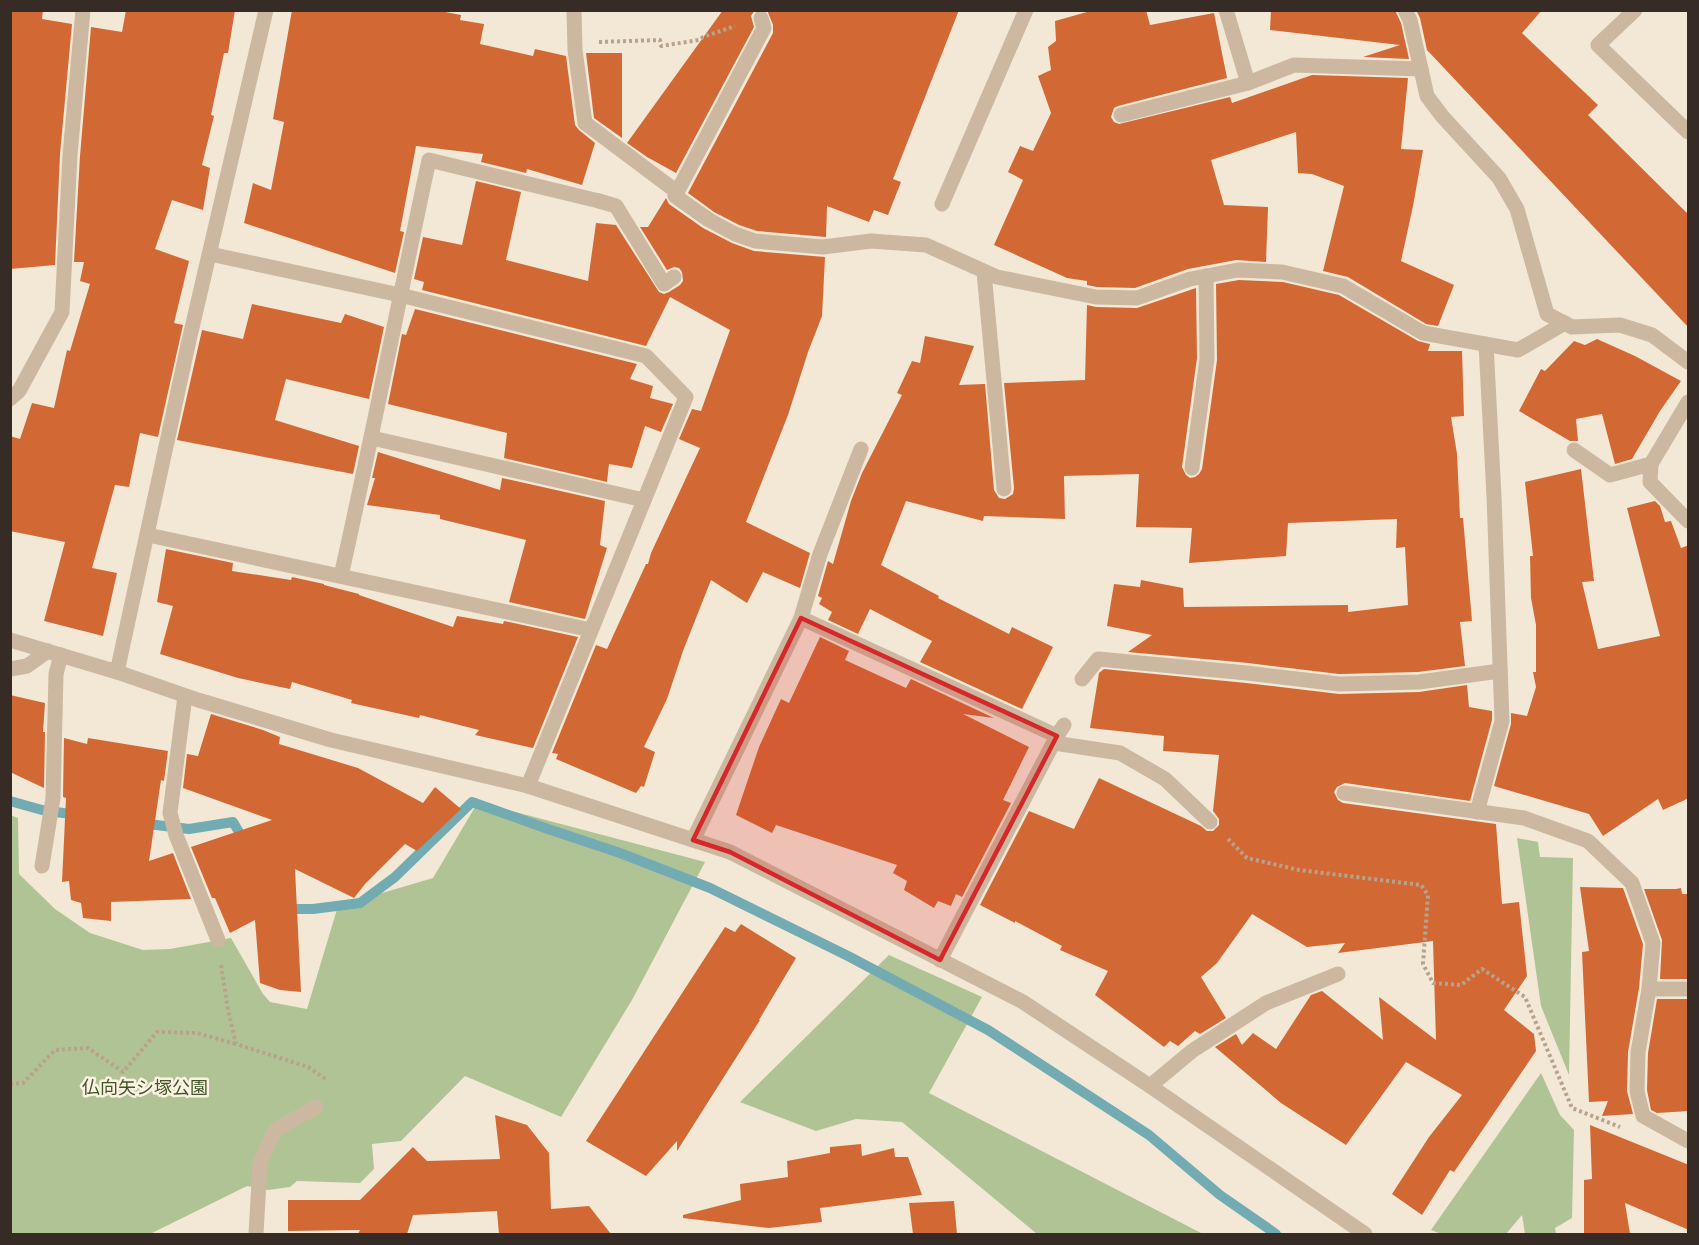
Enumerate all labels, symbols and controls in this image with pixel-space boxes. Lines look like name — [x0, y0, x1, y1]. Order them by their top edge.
park label: 仏向矢シ塚公園 — [82, 1075, 208, 1100]

